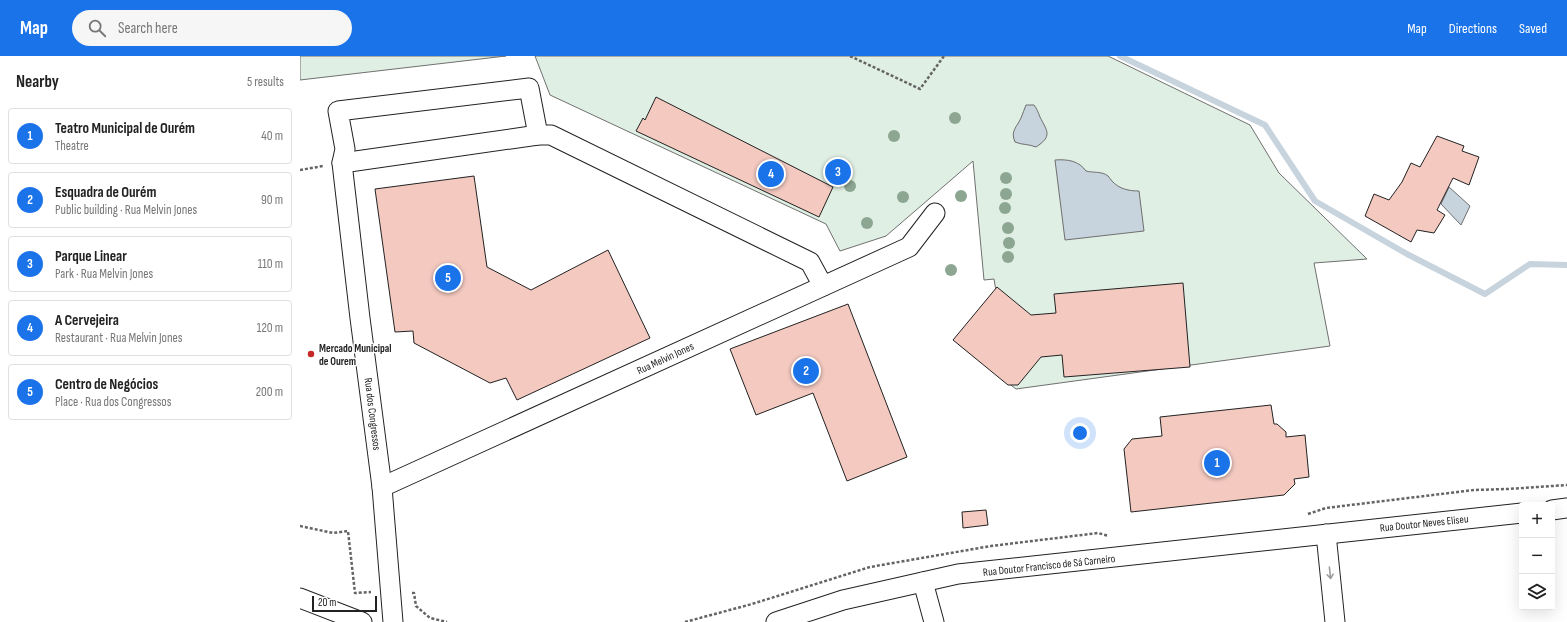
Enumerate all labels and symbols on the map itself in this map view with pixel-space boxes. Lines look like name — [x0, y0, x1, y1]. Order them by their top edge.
pin: 3 — [825, 157, 851, 187]
pin: 4 — [758, 159, 784, 189]
pin: 5 — [435, 263, 461, 293]
street label: Rua Melvin Jones — [635, 340, 696, 377]
place label: Mercado Municipal de Ourem — [319, 342, 392, 368]
marker: Mercado Municipal de Ourem — [306, 349, 316, 359]
pin: 2 — [793, 356, 819, 386]
street label: Rua dos Congressos — [362, 377, 383, 451]
your location — [1070, 423, 1090, 443]
pin: 1 — [1204, 448, 1230, 478]
street label: Rua Doutor Neves Eliseu — [1379, 512, 1469, 535]
street label: Rua Doutor Francisco de Sá Carneiro — [982, 552, 1116, 579]
one-way arrow — [1326, 566, 1334, 579]
scale bar — [312, 594, 377, 613]

